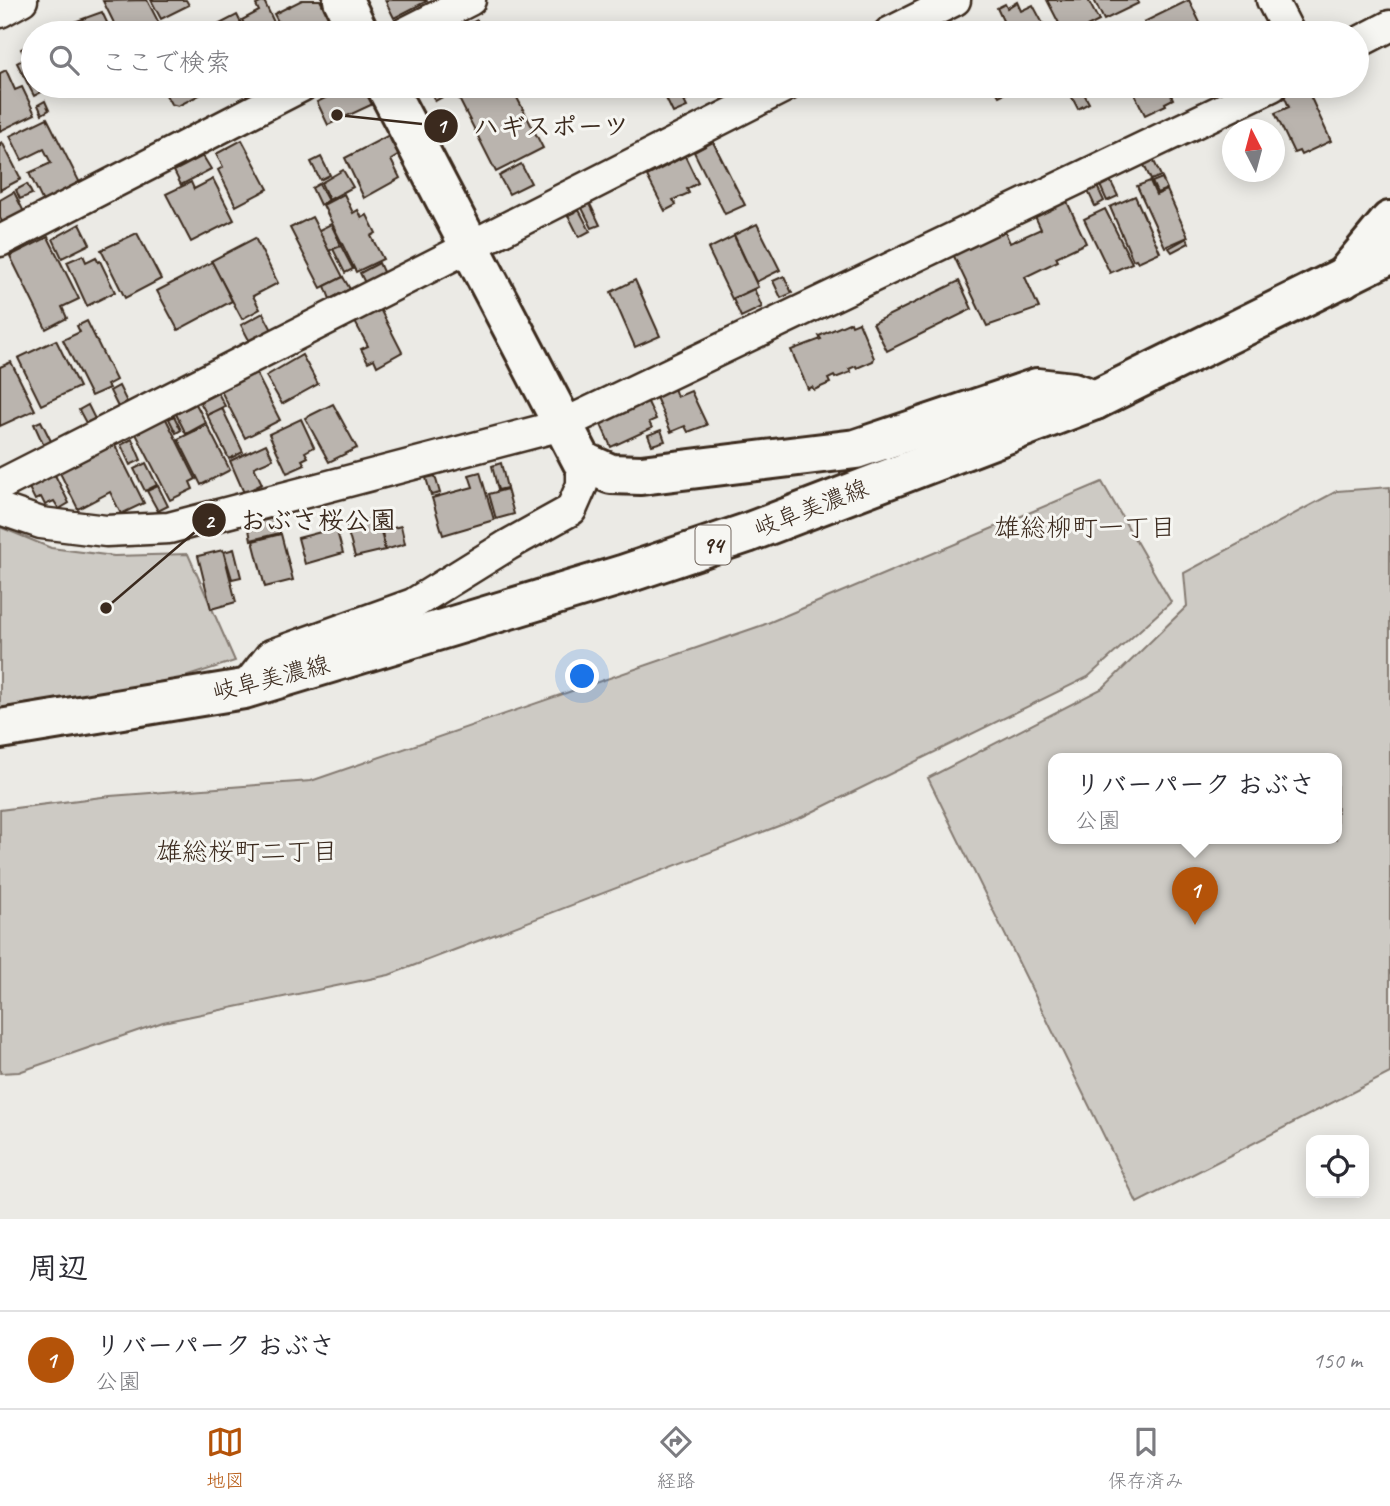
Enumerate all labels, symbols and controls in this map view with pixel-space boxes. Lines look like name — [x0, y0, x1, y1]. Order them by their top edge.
search box — [21, 21, 1369, 98]
icon: search — [45, 41, 83, 79]
text: ここで検索 — [101, 46, 231, 79]
callout: ハギスポーツ — [424, 102, 643, 149]
text: ハギスポーツ — [473, 110, 629, 143]
text: 1 — [436, 113, 448, 139]
north arrow — [1222, 119, 1285, 182]
street label: 岐阜美濃線 — [750, 472, 872, 544]
callout: おぶさ桜公園 — [191, 497, 410, 544]
text: おぶさ桜公園 — [240, 504, 396, 537]
text: 2 — [204, 508, 216, 534]
district label: 雄総柳町一丁目 — [994, 511, 1176, 544]
road number: 94 — [696, 526, 730, 565]
street label: 岐阜美濃線 — [209, 649, 333, 707]
your location — [565, 659, 599, 693]
popup — [1048, 753, 1342, 844]
text: リバーパーク おぶさ — [1075, 768, 1315, 801]
text: 公園 — [1075, 806, 1121, 835]
district label: 雄総桜町二丁目 — [156, 835, 338, 868]
pin: 1 — [1172, 867, 1218, 925]
map controls — [1306, 1135, 1369, 1198]
button: locate — [1306, 1135, 1369, 1198]
text: 周辺 — [28, 1249, 88, 1287]
text: リバーパーク おぶさ — [95, 1329, 335, 1362]
text: 1 — [46, 1346, 56, 1375]
text: 150 m — [1313, 1346, 1362, 1375]
text: 公園 — [95, 1367, 141, 1396]
tab: 地図 — [206, 1423, 244, 1493]
tab: 経路 — [657, 1423, 695, 1493]
tab: 保存済み — [1108, 1423, 1184, 1493]

